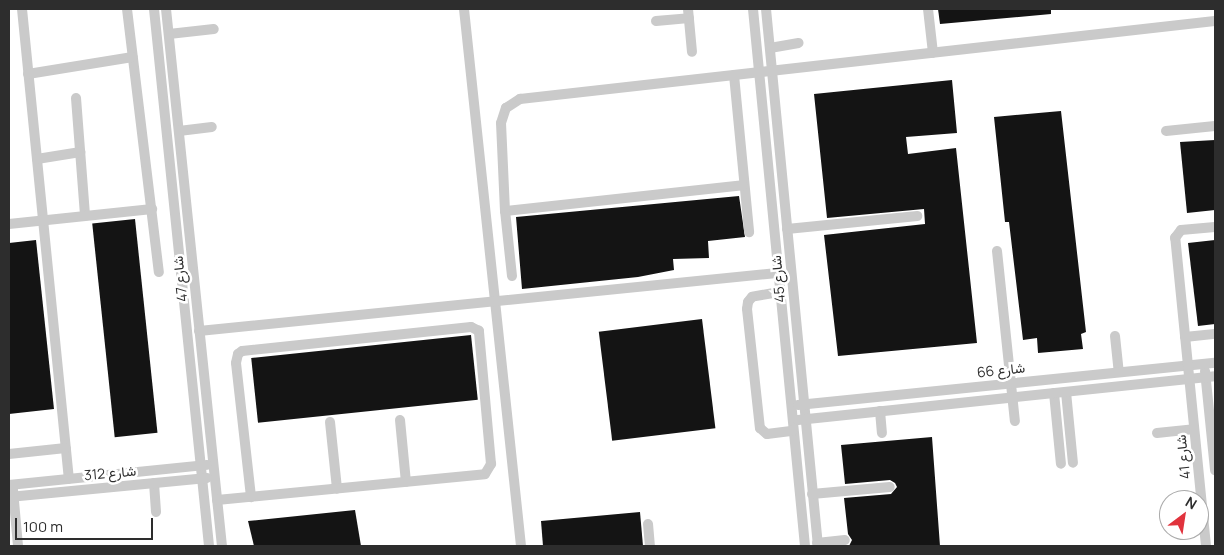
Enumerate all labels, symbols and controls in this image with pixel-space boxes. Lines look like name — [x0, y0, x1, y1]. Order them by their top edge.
street label: شارع 47 — [169, 255, 191, 303]
street label: شارع 45 — [768, 255, 788, 303]
street label: شارع 66 — [976, 359, 1026, 381]
street label: شارع 41 — [1172, 434, 1194, 480]
street label: شارع 312 — [83, 462, 137, 484]
north arrow — [1159, 490, 1209, 540]
text: N — [1182, 492, 1201, 513]
scale bar — [18, 508, 155, 540]
text: 100 m — [23, 516, 63, 537]

